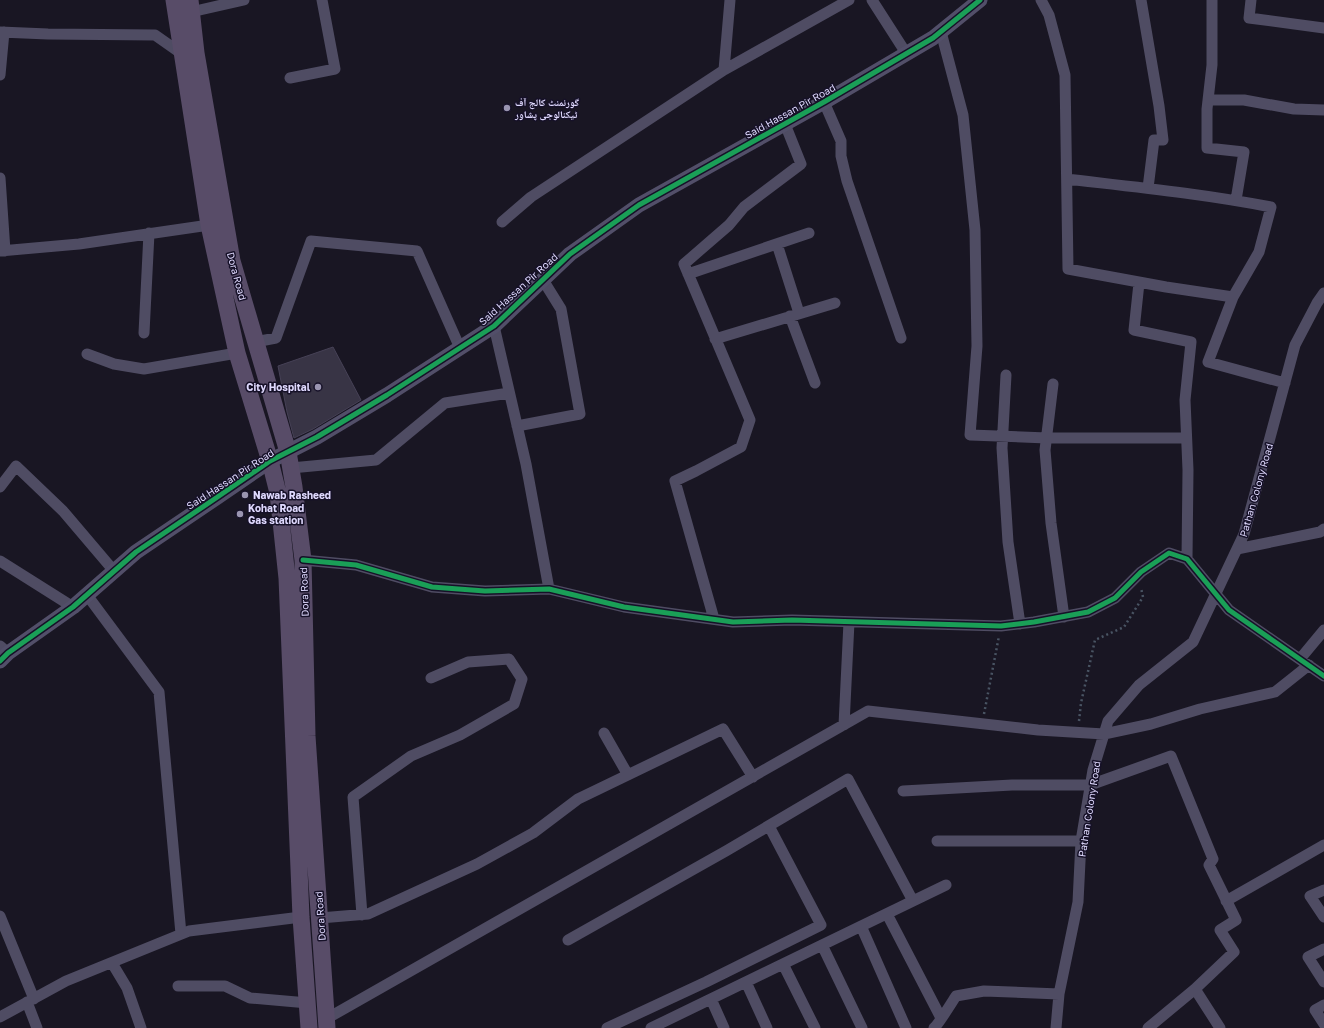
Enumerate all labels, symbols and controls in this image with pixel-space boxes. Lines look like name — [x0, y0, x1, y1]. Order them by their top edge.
street label: Said Hassan Pir Road — [743, 81, 837, 141]
place label: گورنمنٹ کالج آف ٹیکنالوجی پشاور — [514, 96, 580, 121]
marker: گورنمنٹ کالج آف ٹیکنالوجی پشاور — [502, 103, 512, 113]
street label: Dora Road — [225, 251, 249, 301]
street label: Said Hassan Pir Road — [476, 251, 560, 327]
place label: City Hospital — [246, 381, 311, 393]
marker: City Hospital — [313, 382, 323, 392]
street label: Pathan Colony Road — [1237, 442, 1275, 538]
street label: Said Hassan Pir Road — [184, 446, 276, 512]
place label: Nawab Rasheed — [253, 489, 331, 501]
marker: Nawab Rasheed — [240, 490, 250, 500]
place label: Kohat Road Gas station — [248, 502, 304, 526]
marker: Kohat Road Gas station — [235, 509, 245, 519]
street label: Dora Road — [297, 567, 311, 617]
street label: Pathan Colony Road — [1075, 760, 1103, 858]
street label: Dora Road — [312, 891, 328, 941]

